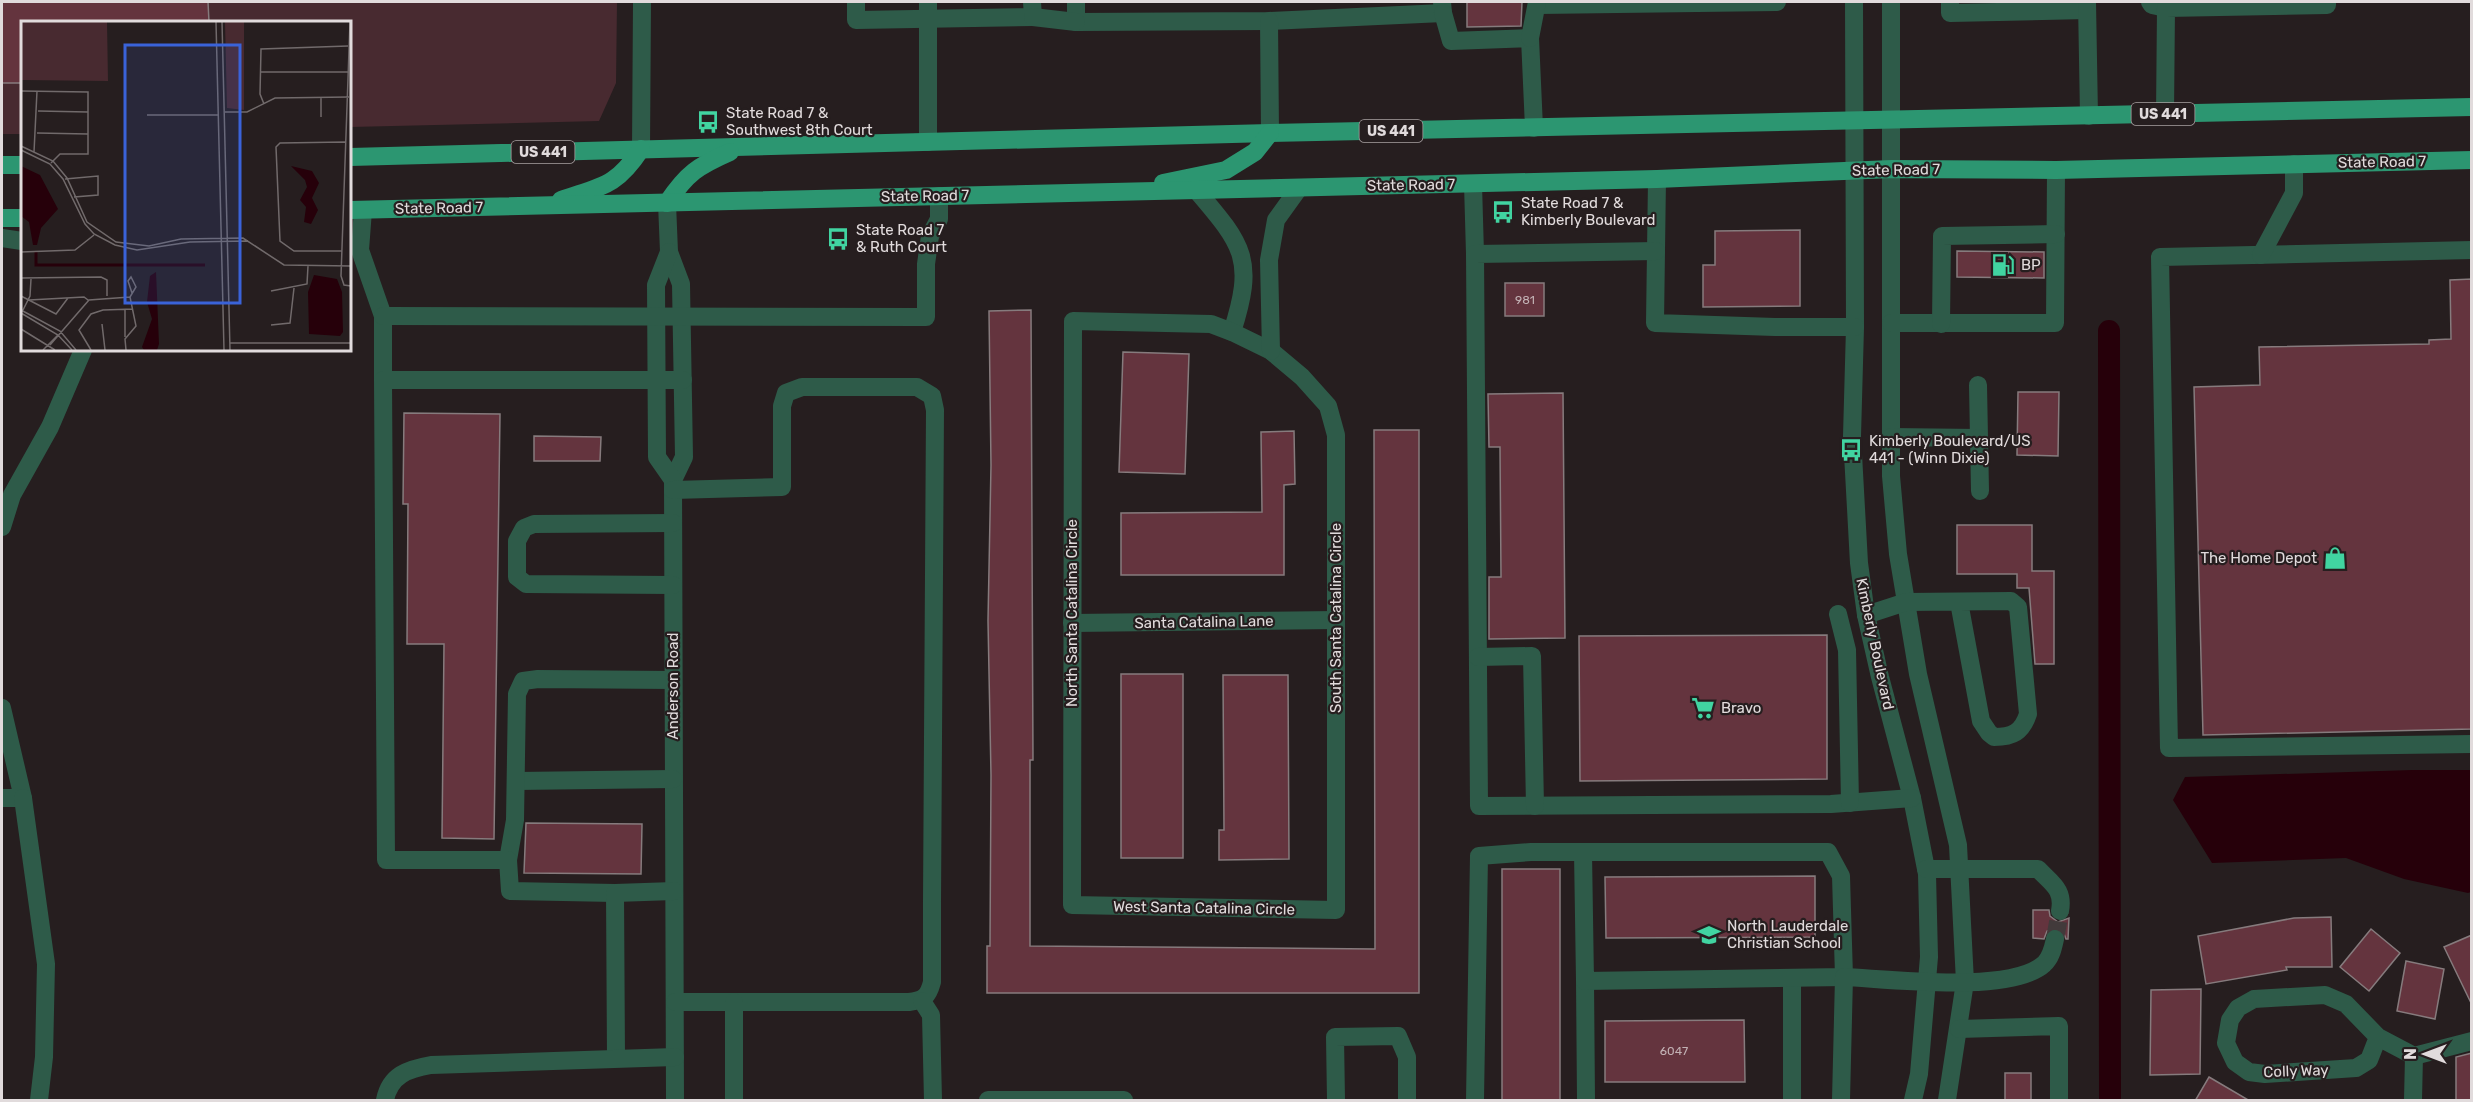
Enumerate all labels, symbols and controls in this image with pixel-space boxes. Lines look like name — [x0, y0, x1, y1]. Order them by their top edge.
inset map — [21, 21, 351, 351]
road number: US 441 — [2132, 103, 2194, 125]
place label: State Road 7 & Southwest 8th Court — [726, 104, 873, 139]
bus stop icon: State Road 7 & Southwest 8th Court — [695, 109, 721, 135]
road number: US 441 — [1360, 120, 1422, 142]
road number: US 441 — [512, 141, 574, 163]
street label: State Road 7 — [2338, 152, 2427, 172]
street label: State Road 7 — [1852, 160, 1941, 180]
street label: State Road 7 — [1367, 175, 1456, 195]
street label: State Road 7 — [881, 186, 970, 206]
place label: State Road 7 & Kimberly Boulevard — [1521, 194, 1655, 229]
street label: State Road 7 — [395, 198, 484, 218]
bus stop icon: State Road 7 & Kimberly Boulevard — [1490, 199, 1516, 225]
place label: State Road 7 & Ruth Court — [856, 221, 947, 256]
bus stop icon: State Road 7 & Ruth Court — [825, 226, 851, 252]
fuel station icon: BP — [1990, 252, 2016, 278]
place label: BP — [2021, 256, 2041, 274]
house number: 981 — [1515, 293, 1535, 307]
place label: Kimberly Boulevard/US 441 - (Winn Dixie) — [1869, 432, 2030, 467]
bus stop icon: Kimberly Boulevard/US 441 - (Winn Dixie) — [1838, 437, 1864, 463]
street label: North Santa Catalina Circle — [1063, 519, 1081, 707]
street label: South Santa Catalina Circle — [1327, 523, 1345, 713]
shop icon: The Home Depot — [2322, 545, 2348, 571]
place label: The Home Depot — [2201, 549, 2317, 567]
street label: Kimberly Boulevard — [1852, 576, 1898, 712]
street label: Santa Catalina Lane — [1134, 612, 1274, 632]
street label: Anderson Road — [664, 633, 682, 739]
supermarket icon: Bravo — [1690, 695, 1716, 721]
place label: Bravo — [1721, 699, 1761, 717]
street label: West Santa Catalina Circle — [1113, 897, 1295, 919]
place label: North Lauderdale Christian School — [1727, 917, 1848, 952]
school or university icon: North Lauderdale Christian School — [1696, 922, 1722, 948]
north arrow — [2395, 1024, 2455, 1084]
house number: 6047 — [1660, 1044, 1688, 1058]
text: N — [2401, 1048, 2420, 1060]
street label: Colly Way — [2263, 1061, 2329, 1081]

